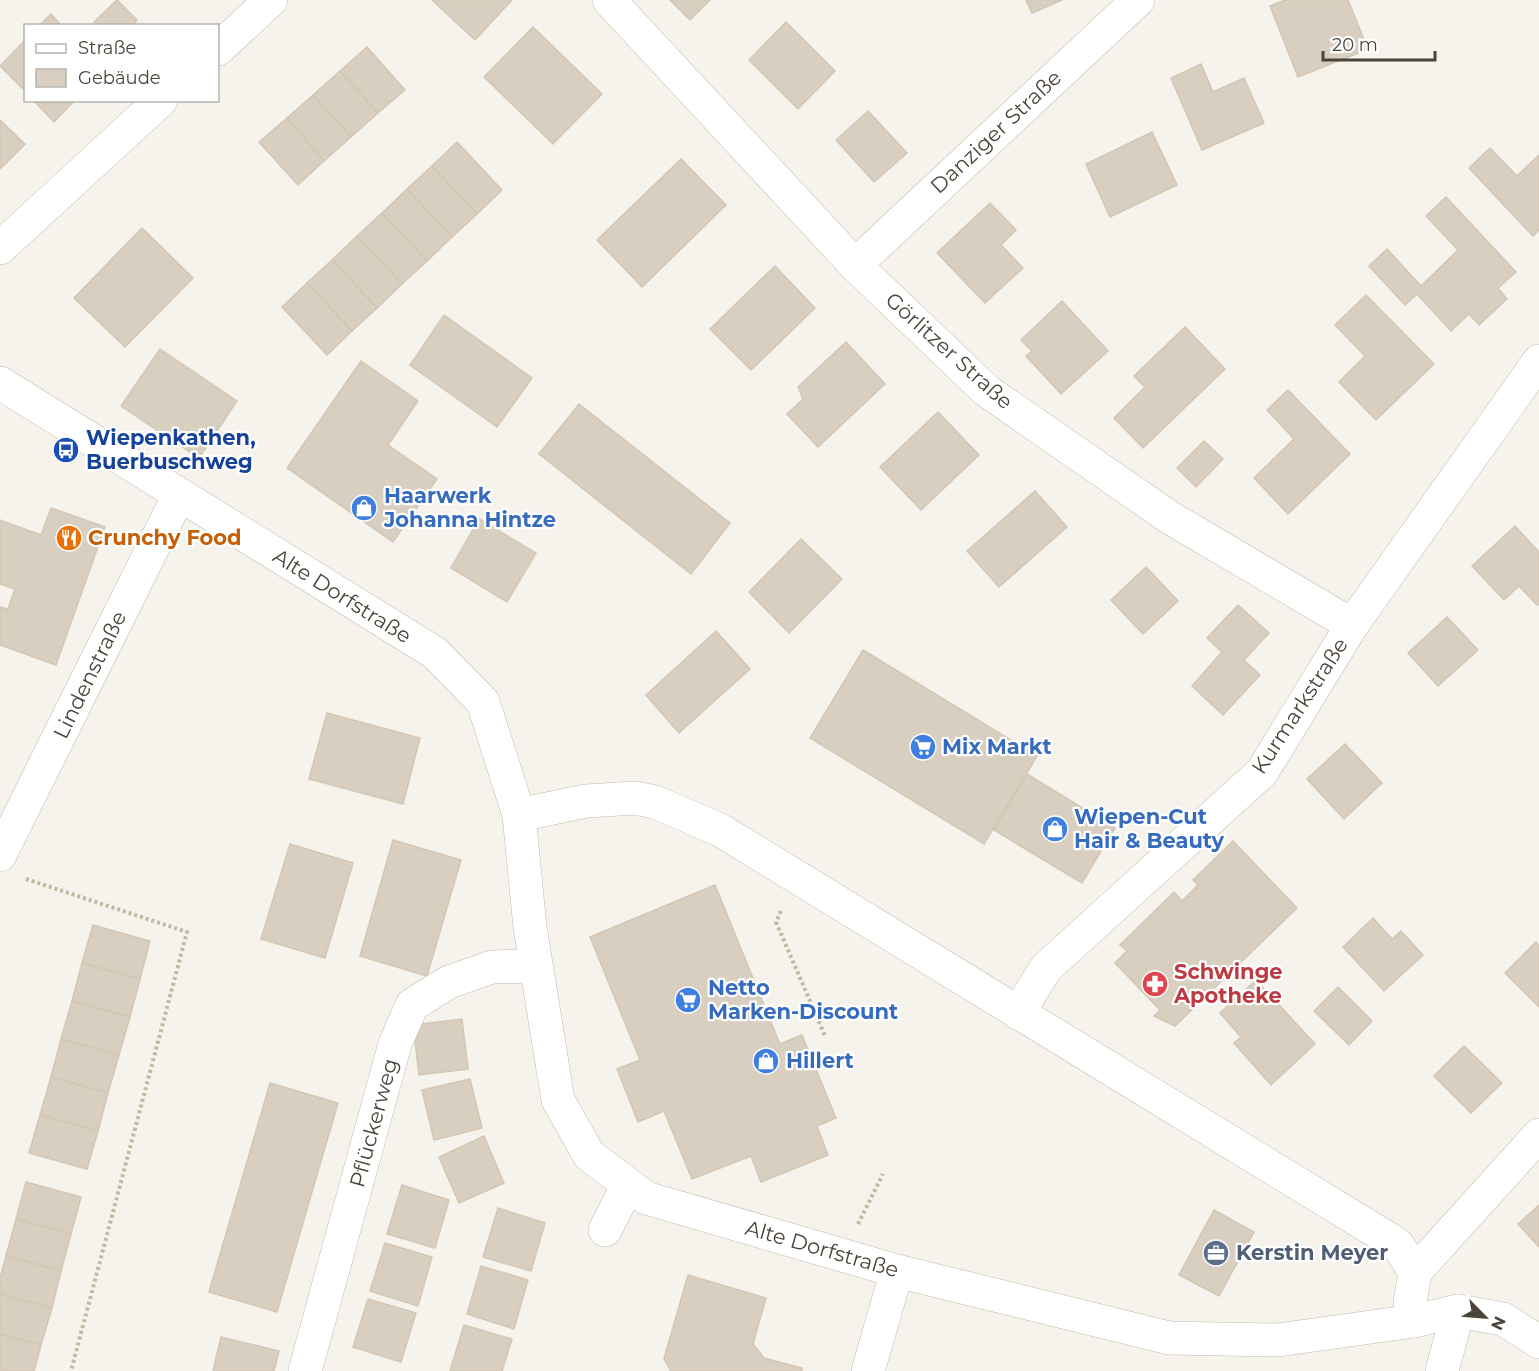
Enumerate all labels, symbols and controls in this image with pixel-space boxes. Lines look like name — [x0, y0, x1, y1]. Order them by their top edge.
legend — [24, 24, 219, 102]
scale bar — [1323, 24, 1436, 62]
text: 20 m — [1332, 34, 1378, 56]
text: Straße — [78, 37, 137, 59]
street label: Danziger Straße — [925, 65, 1066, 199]
text: Gebäude — [78, 67, 161, 89]
street label: Görlitzer Straße — [881, 287, 1018, 414]
place label: Wiepenkathen, Buerbuschweg — [86, 425, 256, 474]
bus stop icon: Wiepenkathen, Buerbuschweg — [51, 435, 81, 465]
place label: Haarwerk Johanna Hintze — [383, 483, 556, 532]
shop icon: Haarwerk Johanna Hintze — [349, 493, 379, 523]
restaurant icon: Crunchy Food — [54, 523, 84, 553]
place label: Crunchy Food — [88, 525, 242, 550]
street label: Alte Dorfstraße — [268, 543, 416, 648]
street label: Lindenstraße — [48, 607, 131, 743]
street label: Kurmarkstraße — [1246, 633, 1353, 779]
supermarket icon: Mix Markt — [908, 732, 938, 762]
place label: Mix Markt — [942, 734, 1052, 759]
place label: Wiepen-Cut Hair & Beauty — [1074, 804, 1224, 853]
shop icon: Wiepen-Cut Hair & Beauty — [1040, 814, 1070, 844]
place label: Schwinge Apotheke — [1173, 959, 1283, 1008]
pharmacy icon: Schwinge Apotheke — [1140, 969, 1170, 999]
place label: Netto Marken-Discount — [708, 975, 898, 1024]
supermarket icon: Netto Marken-Discount — [673, 985, 703, 1015]
shop icon: Hillert — [751, 1046, 781, 1076]
place label: Hillert — [786, 1048, 854, 1073]
street label: Pflückerweg — [344, 1056, 403, 1190]
street label: Alte Dorfstraße — [743, 1215, 902, 1282]
office icon: Kerstin Meyer — [1201, 1238, 1231, 1268]
place label: Kerstin Meyer — [1236, 1240, 1388, 1265]
north arrow — [1455, 1287, 1515, 1347]
text: N — [1487, 1313, 1509, 1333]

